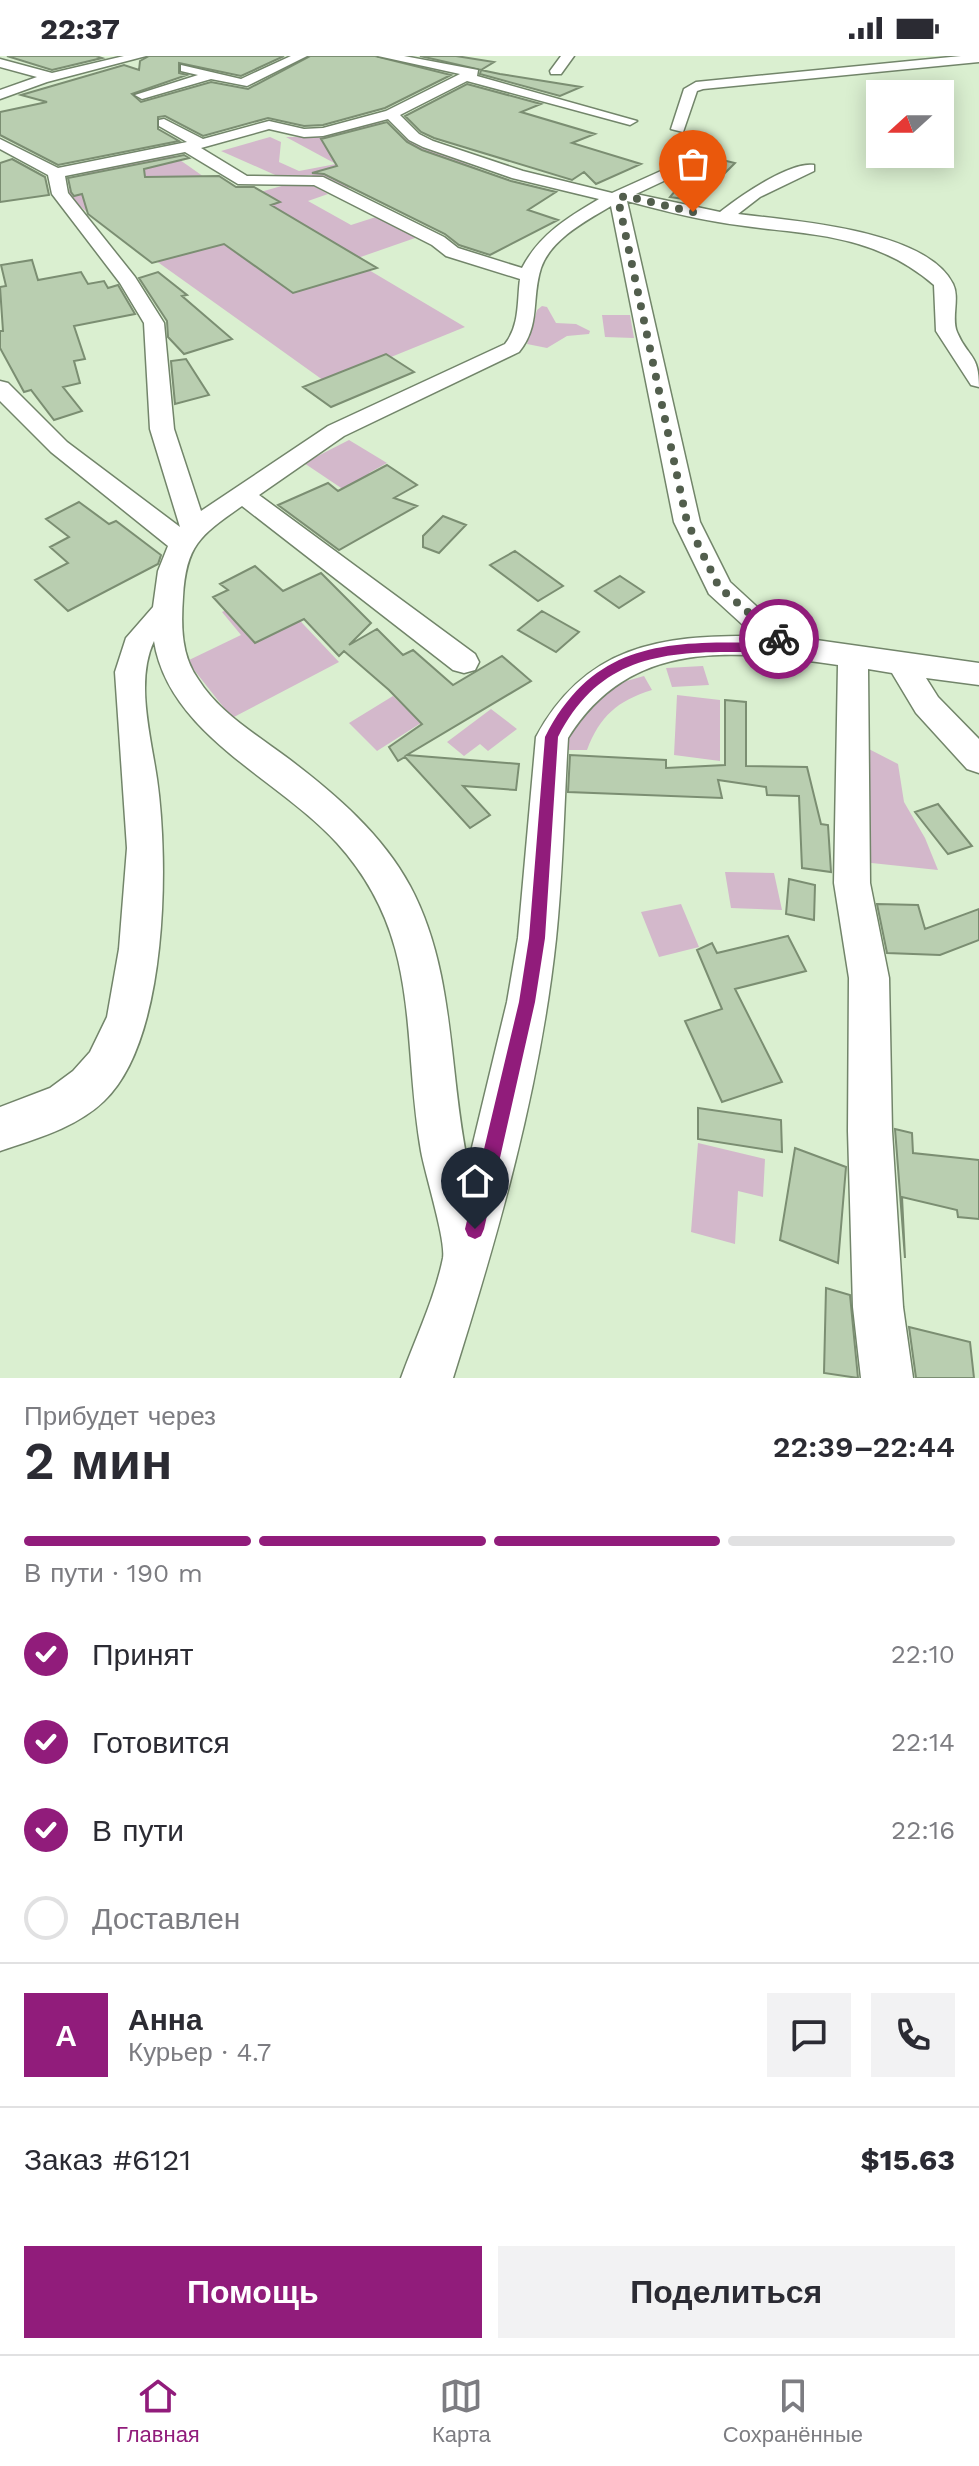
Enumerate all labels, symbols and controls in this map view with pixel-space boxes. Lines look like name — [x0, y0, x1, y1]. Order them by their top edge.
text: 22:37 — [40, 11, 120, 46]
north arrow — [866, 80, 954, 168]
map controls — [866, 80, 954, 168]
pin — [659, 130, 727, 212]
icon: bag — [671, 142, 715, 186]
courier — [739, 599, 819, 679]
icon: bike — [757, 617, 801, 661]
pin — [441, 1147, 509, 1229]
icon: home — [453, 1159, 497, 1203]
text: Прибудет через — [24, 1401, 216, 1431]
text: 22:39–22:44 — [773, 1429, 955, 1464]
text: 2 мин — [24, 1431, 173, 1492]
text: В пути · 190 m — [24, 1558, 203, 1588]
icon: check — [24, 1632, 68, 1676]
text: Принят — [92, 1637, 194, 1672]
text: 22:10 — [891, 1639, 955, 1669]
icon: check — [24, 1720, 68, 1764]
text: Готовится — [92, 1725, 230, 1760]
text: 22:14 — [891, 1727, 955, 1757]
icon: check — [24, 1808, 68, 1852]
text: В пути — [92, 1813, 184, 1848]
text: 22:16 — [891, 1815, 955, 1845]
text: Доставлен — [92, 1901, 240, 1936]
button: chat — [767, 1993, 851, 2077]
button: phone — [871, 1993, 955, 2077]
text: Анна — [128, 2002, 203, 2037]
text: А — [55, 2018, 77, 2053]
text: Курьер · 4.7 — [128, 2037, 271, 2067]
text: Заказ #6121 — [24, 2142, 191, 2177]
text: $15.63 — [861, 2142, 955, 2177]
button: Помощь — [24, 2246, 482, 2338]
button: Поделиться — [498, 2246, 955, 2338]
tab: Главная — [116, 2374, 200, 2448]
tab: Карта — [432, 2374, 491, 2448]
tab: Сохранённые — [723, 2374, 863, 2448]

